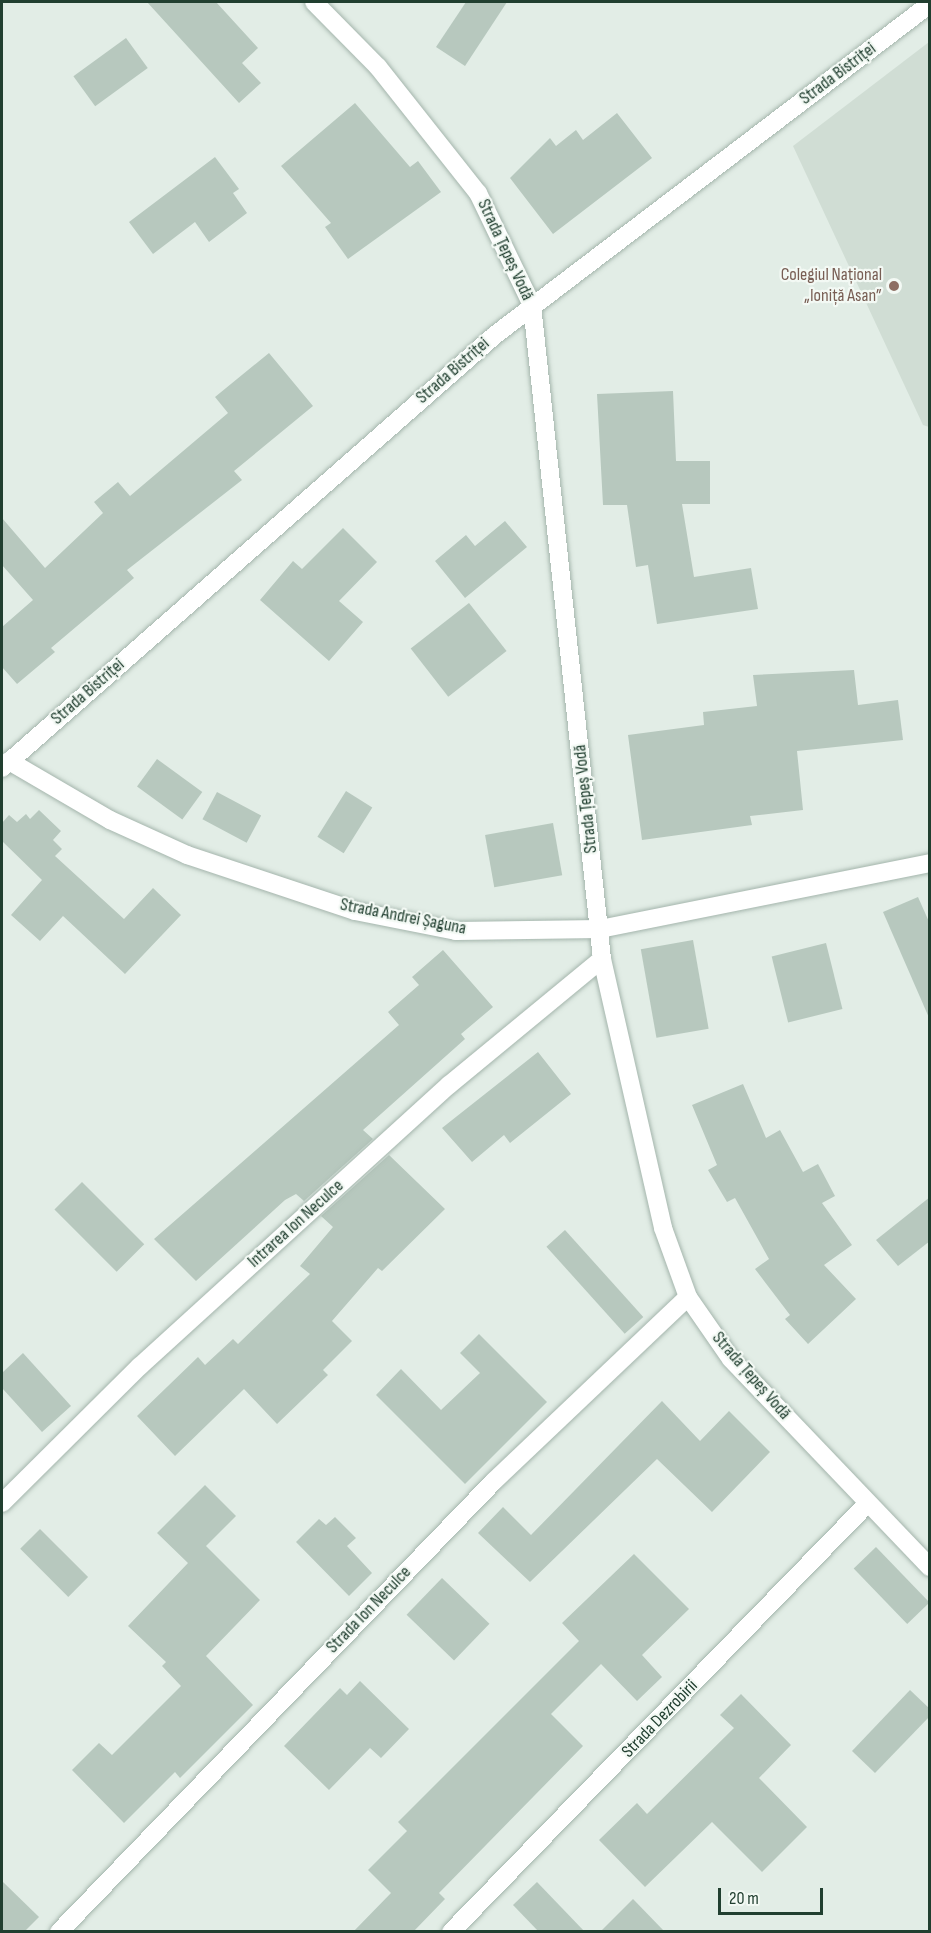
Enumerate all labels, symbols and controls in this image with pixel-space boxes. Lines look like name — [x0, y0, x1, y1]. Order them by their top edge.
street label: Strada Bistriței — [796, 38, 880, 110]
street label: Strada Țepeș Vodă — [472, 196, 538, 304]
place label: Colegiul Național „Ioniță Asan” — [781, 265, 882, 308]
marker: Colegiul Național „Ioniță Asan” — [887, 279, 901, 293]
street label: Strada Bistriței — [412, 333, 494, 409]
street label: Strada Bistriței — [47, 654, 129, 730]
street label: Strada Țepeș Vodă — [570, 744, 602, 854]
street label: Strada Andrei Șaguna — [338, 894, 468, 940]
street label: Intrarea Ion Neculce — [244, 1175, 348, 1273]
street label: Strada Țepeș Vodă — [707, 1328, 795, 1424]
street label: Strada Ion Neculce — [322, 1562, 416, 1658]
street label: Strada Dezrobirii — [618, 1676, 702, 1762]
scale bar — [721, 1876, 826, 1914]
text: 20 m — [729, 1888, 759, 1909]

